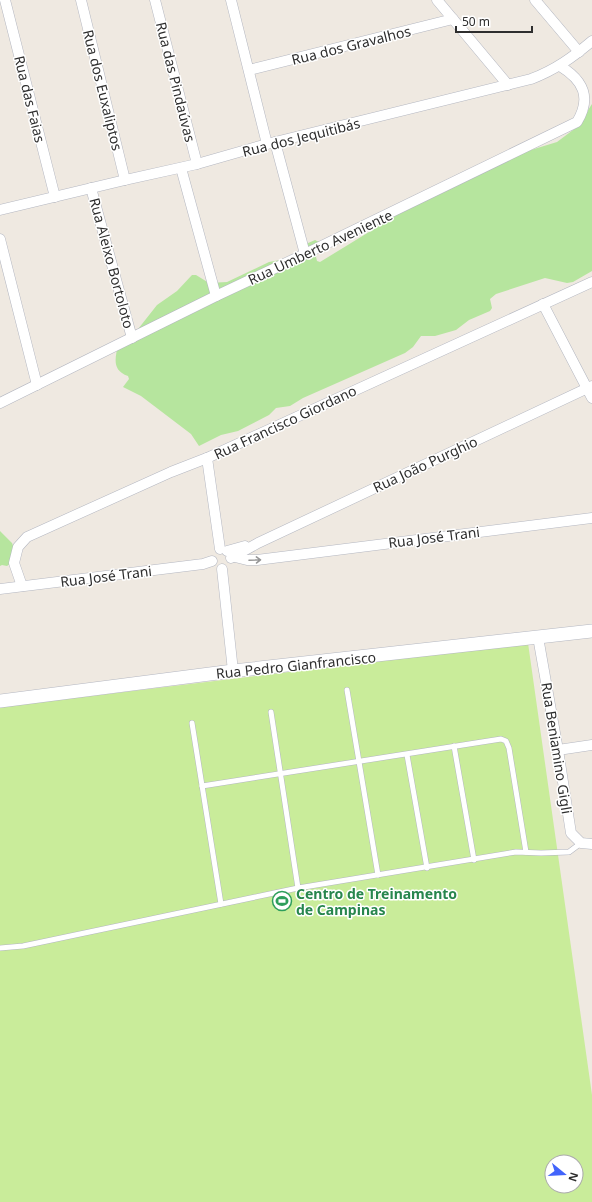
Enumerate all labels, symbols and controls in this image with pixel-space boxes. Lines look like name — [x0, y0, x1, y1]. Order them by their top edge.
scale bar — [456, 8, 532, 34]
text: 50 m — [462, 13, 490, 30]
street label: Rua das Pindaúvas — [152, 20, 200, 144]
street label: Rua dos Gravalhos — [289, 21, 413, 69]
street label: Rua dos Euxaliptos — [79, 28, 127, 153]
street label: Rua das Faias — [10, 54, 50, 145]
street label: Rua dos Jequitibás — [240, 113, 362, 161]
street label: Rua Aleixo Bortoloto — [85, 196, 139, 330]
street label: Rua Umberto Aveniente — [245, 205, 395, 289]
street label: Rua Francisco Giordano — [211, 381, 359, 463]
street label: Rua João Purghio — [370, 431, 480, 497]
street label: Rua José Trani — [387, 522, 481, 552]
one-way arrow — [248, 556, 261, 564]
street label: Rua José Trani — [59, 561, 153, 591]
street label: Rua Pedro Gianfrancisco — [215, 647, 377, 683]
street label: Rua Beniamino Gigli — [537, 681, 577, 815]
place label: Centro de Treinamento de Campinas — [296, 884, 457, 919]
sports icon: Centro de Treinamento de Campinas — [271, 890, 293, 912]
north arrow — [544, 1154, 584, 1194]
text: N — [565, 1171, 583, 1184]

